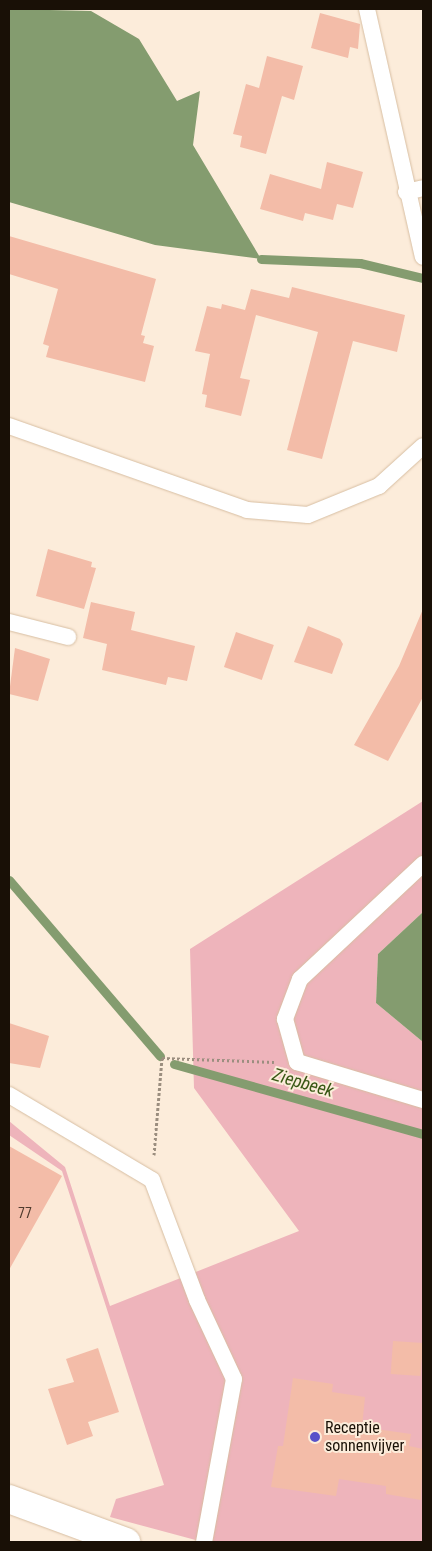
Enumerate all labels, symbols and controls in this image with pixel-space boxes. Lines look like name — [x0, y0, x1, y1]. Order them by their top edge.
water label: Ziepbeek — [270, 1064, 336, 1102]
house number: 77 — [18, 1205, 32, 1221]
place label: Receptie sonnenvijver — [325, 1418, 404, 1456]
marker: Receptie sonnenvijver — [309, 1431, 321, 1443]

